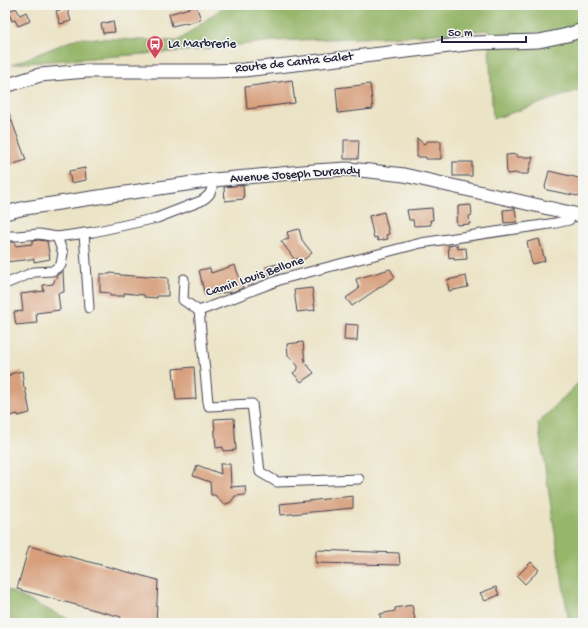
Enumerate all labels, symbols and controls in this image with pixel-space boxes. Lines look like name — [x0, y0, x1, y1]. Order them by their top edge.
scale bar — [442, 18, 526, 44]
text: 50 m — [448, 27, 473, 41]
bus stop icon: La Marbrerie — [145, 34, 165, 59]
place label: La Marbrerie — [168, 37, 236, 52]
street label: Route de Canta Galet — [234, 49, 355, 77]
street label: Avenue Joseph Durandy — [229, 163, 361, 187]
street label: Camin Louis Bellone — [204, 253, 306, 301]

